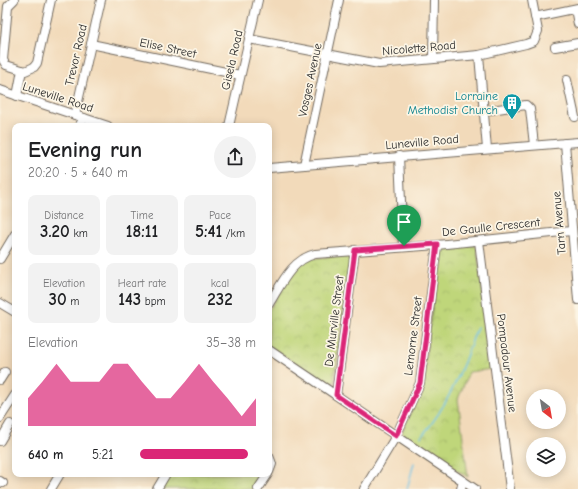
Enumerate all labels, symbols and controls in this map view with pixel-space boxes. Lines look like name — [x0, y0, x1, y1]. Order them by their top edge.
street label: Trevor Road — [62, 23, 90, 87]
street label: Gisela Road — [218, 29, 246, 91]
street label: Elise Street — [138, 35, 198, 61]
street label: Nicolette Road — [382, 38, 456, 58]
street label: Vosges Avenue — [295, 42, 325, 118]
street label: Luneville Road — [21, 79, 95, 115]
place label: Lorraine Methodist Church — [408, 89, 498, 117]
building icon: Lorraine Methodist Church — [501, 92, 523, 120]
street label: Luneville Road — [385, 132, 459, 152]
button: share — [214, 136, 256, 178]
text: Evening run — [28, 137, 142, 163]
text: 20:20 · 5 × 640 m — [28, 165, 128, 180]
street label: Tarn Avenue — [549, 191, 569, 255]
pin — [387, 205, 421, 246]
text: Distance — [44, 209, 84, 222]
text: Time — [131, 209, 153, 222]
text: Pace — [209, 209, 231, 222]
icon: arrive — [393, 211, 415, 233]
street label: De Gaulle Crescent — [441, 215, 541, 239]
text: 3.20 — [40, 222, 70, 241]
text: 18:11 — [126, 222, 158, 241]
text: 5:41 — [195, 222, 222, 241]
text: km — [70, 227, 88, 240]
text: /km — [222, 227, 245, 240]
street label: De Murville Street — [321, 274, 347, 367]
text: Elevation — [43, 277, 85, 290]
text: Heart rate — [118, 277, 166, 290]
text: kcal — [211, 277, 229, 290]
text: 30 — [49, 290, 67, 309]
text: 143 — [118, 290, 141, 309]
text: 232 — [207, 290, 233, 309]
text: m — [67, 295, 79, 308]
text: bpm — [141, 295, 166, 308]
street label: Lemorne Street — [401, 295, 425, 376]
street label: Pompadour Avenue — [494, 313, 520, 413]
text: Elevation — [28, 335, 78, 350]
text: 35–38 m — [206, 335, 256, 350]
north arrow — [526, 389, 566, 429]
map controls — [526, 389, 566, 477]
button: layers — [526, 437, 566, 477]
text: 640 m — [28, 447, 63, 462]
text: 5:21 — [92, 447, 113, 462]

